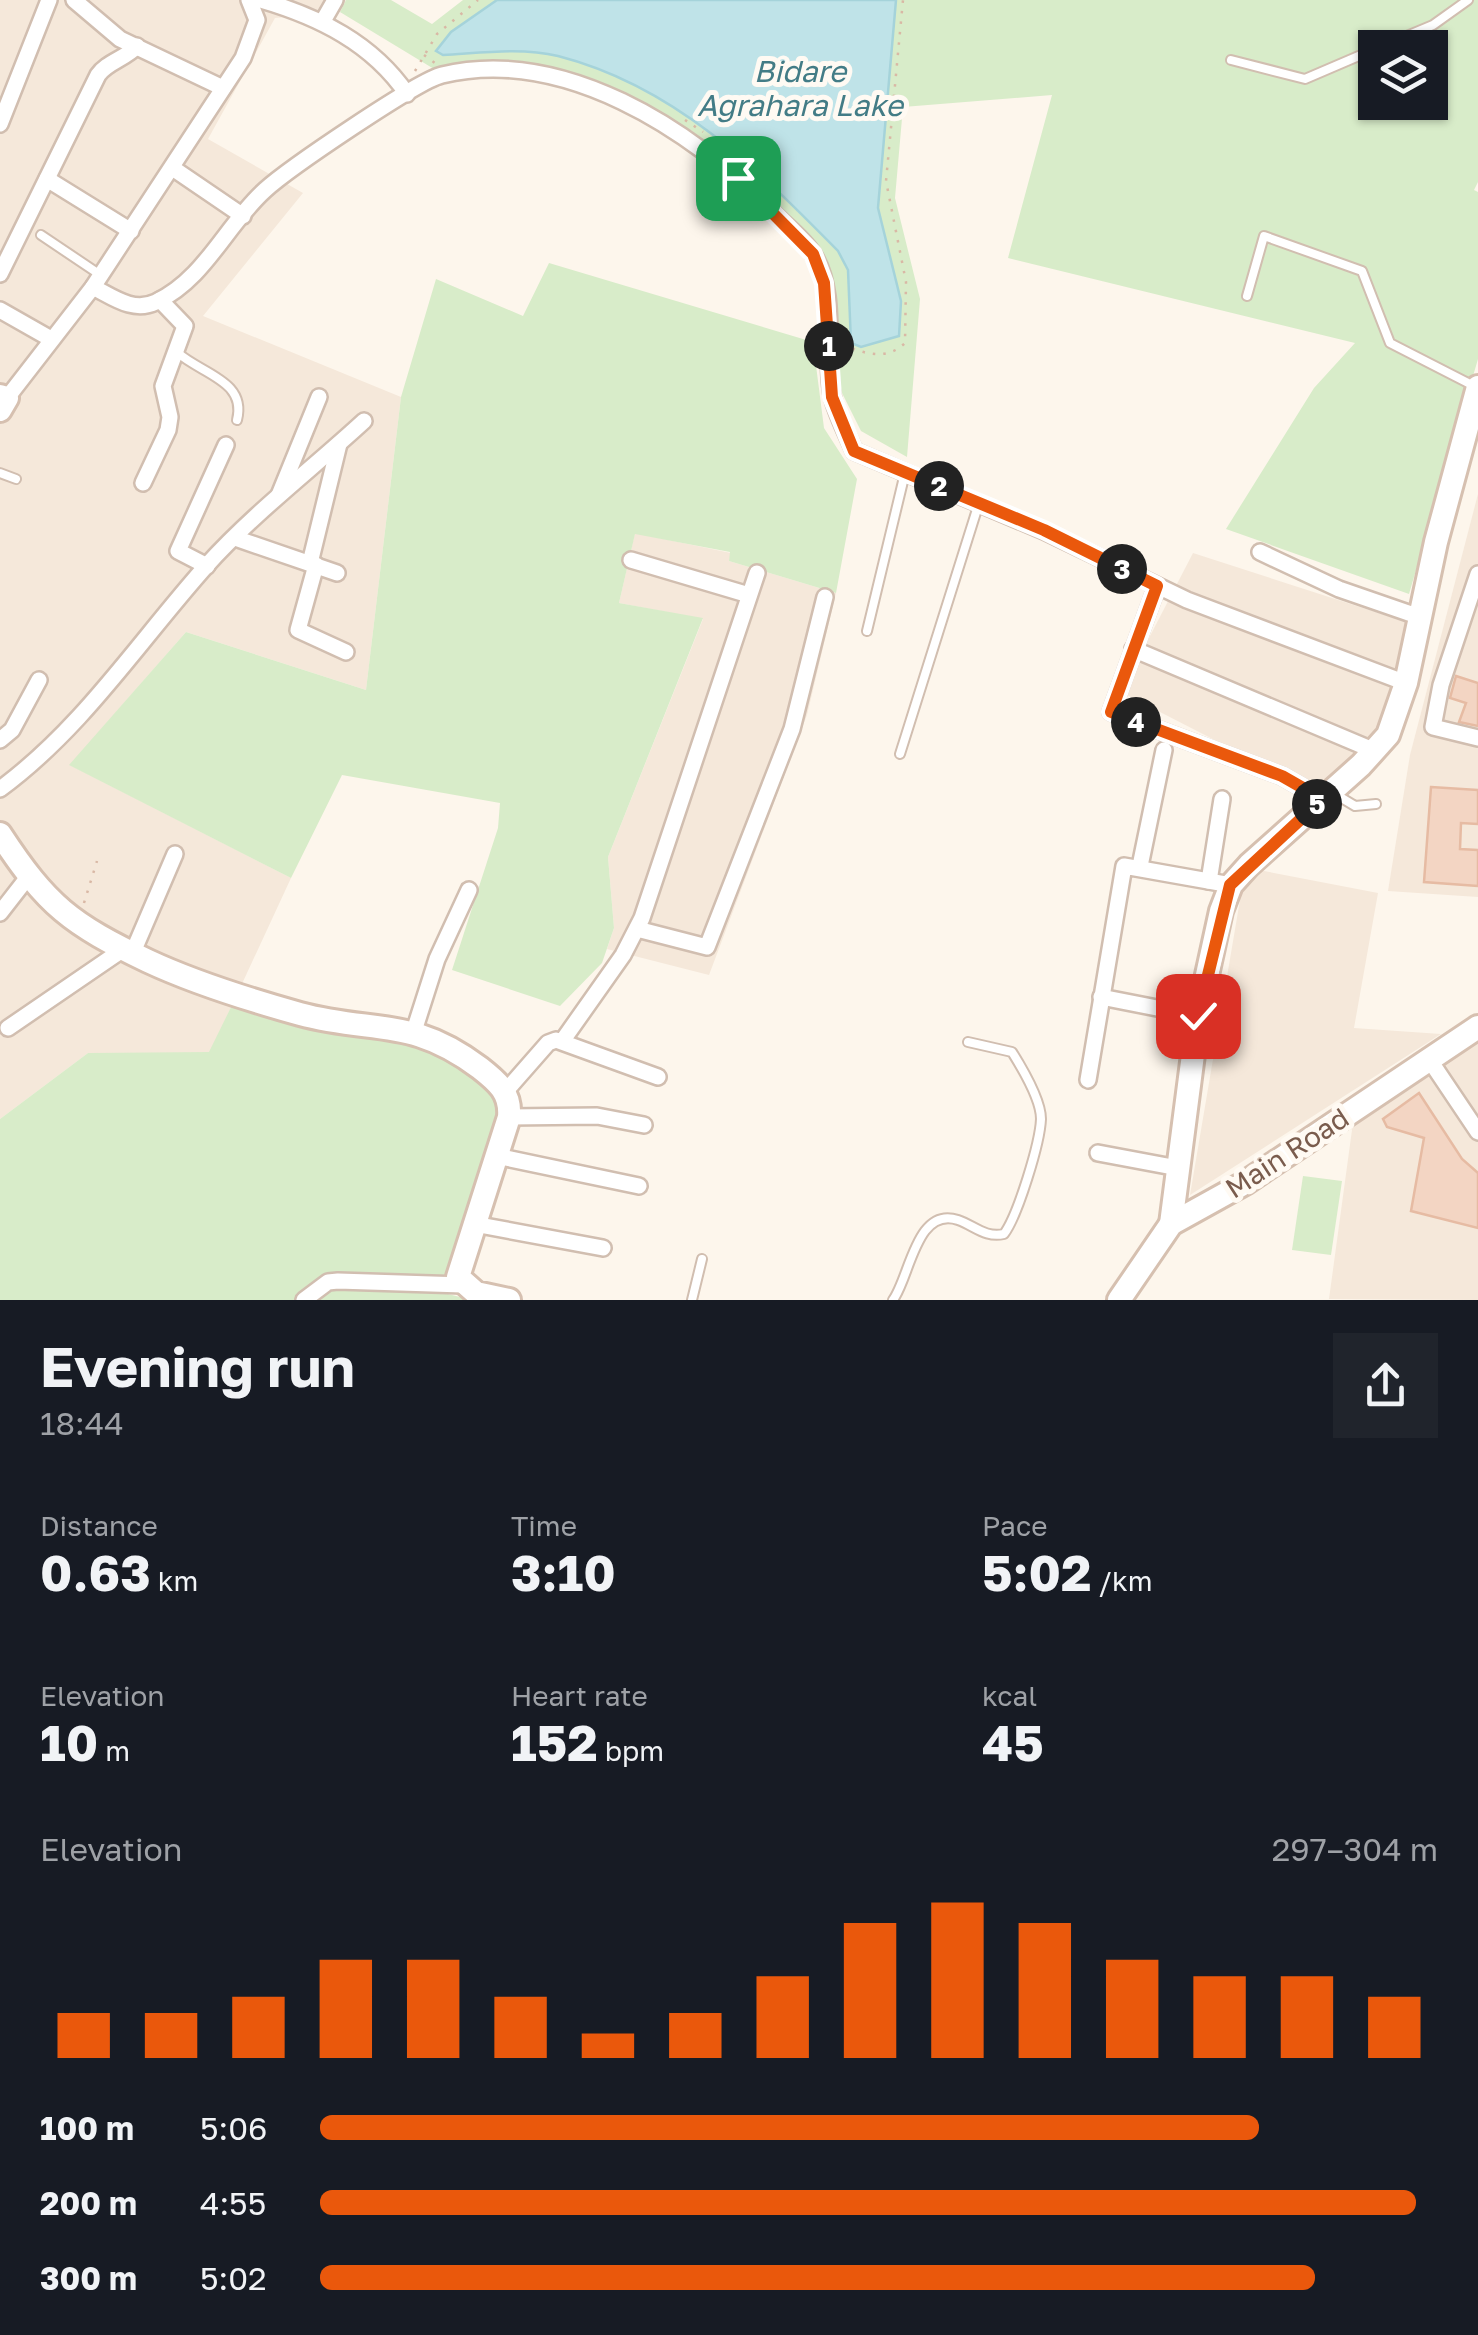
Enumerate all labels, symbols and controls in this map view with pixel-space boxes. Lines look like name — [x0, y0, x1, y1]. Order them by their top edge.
map controls — [1358, 30, 1448, 120]
button: layers — [1358, 30, 1448, 120]
water label: Bidare Agrahara Lake — [697, 53, 906, 123]
pin — [696, 136, 781, 221]
icon: arrive — [711, 151, 766, 206]
pin: 1 — [804, 321, 854, 371]
text: 1 — [822, 329, 836, 362]
pin: 2 — [914, 461, 964, 511]
text: 2 — [930, 469, 948, 502]
pin: 3 — [1097, 544, 1147, 594]
text: 3 — [1113, 552, 1131, 585]
pin: 4 — [1111, 697, 1161, 747]
text: 4 — [1127, 705, 1145, 738]
pin: 5 — [1292, 779, 1342, 829]
text: 5 — [1308, 787, 1326, 820]
pin — [1156, 974, 1241, 1059]
icon: check — [1171, 989, 1226, 1044]
street label: Main Road — [1219, 1101, 1355, 1205]
text: Evening run — [40, 1333, 355, 1399]
button: share — [1333, 1333, 1438, 1438]
text: 18:44 — [40, 1404, 124, 1442]
text: Distance — [40, 1509, 158, 1542]
text: Time — [511, 1509, 577, 1542]
text: Pace — [982, 1509, 1047, 1542]
text: 0.63 — [40, 1542, 151, 1602]
text: 3:10 — [511, 1542, 616, 1602]
text: 5:02 — [982, 1542, 1092, 1602]
text: km — [151, 1564, 198, 1597]
text: /km — [1092, 1564, 1153, 1597]
text: Elevation — [40, 1679, 165, 1712]
text: Heart rate — [511, 1679, 648, 1712]
text: kcal — [982, 1679, 1037, 1712]
text: 10 — [40, 1712, 98, 1772]
text: 152 — [511, 1712, 598, 1772]
text: 45 — [982, 1712, 1044, 1772]
text: m — [98, 1734, 130, 1767]
text: bpm — [598, 1734, 664, 1767]
text: Elevation — [40, 1830, 182, 1868]
text: 297–304 m — [1272, 1830, 1438, 1868]
text: 100 m — [40, 2109, 134, 2147]
text: 5:06 — [200, 2109, 267, 2147]
text: 200 m — [40, 2184, 137, 2222]
text: 4:55 — [200, 2184, 266, 2222]
text: 300 m — [40, 2259, 137, 2297]
text: 5:02 — [200, 2259, 267, 2297]

